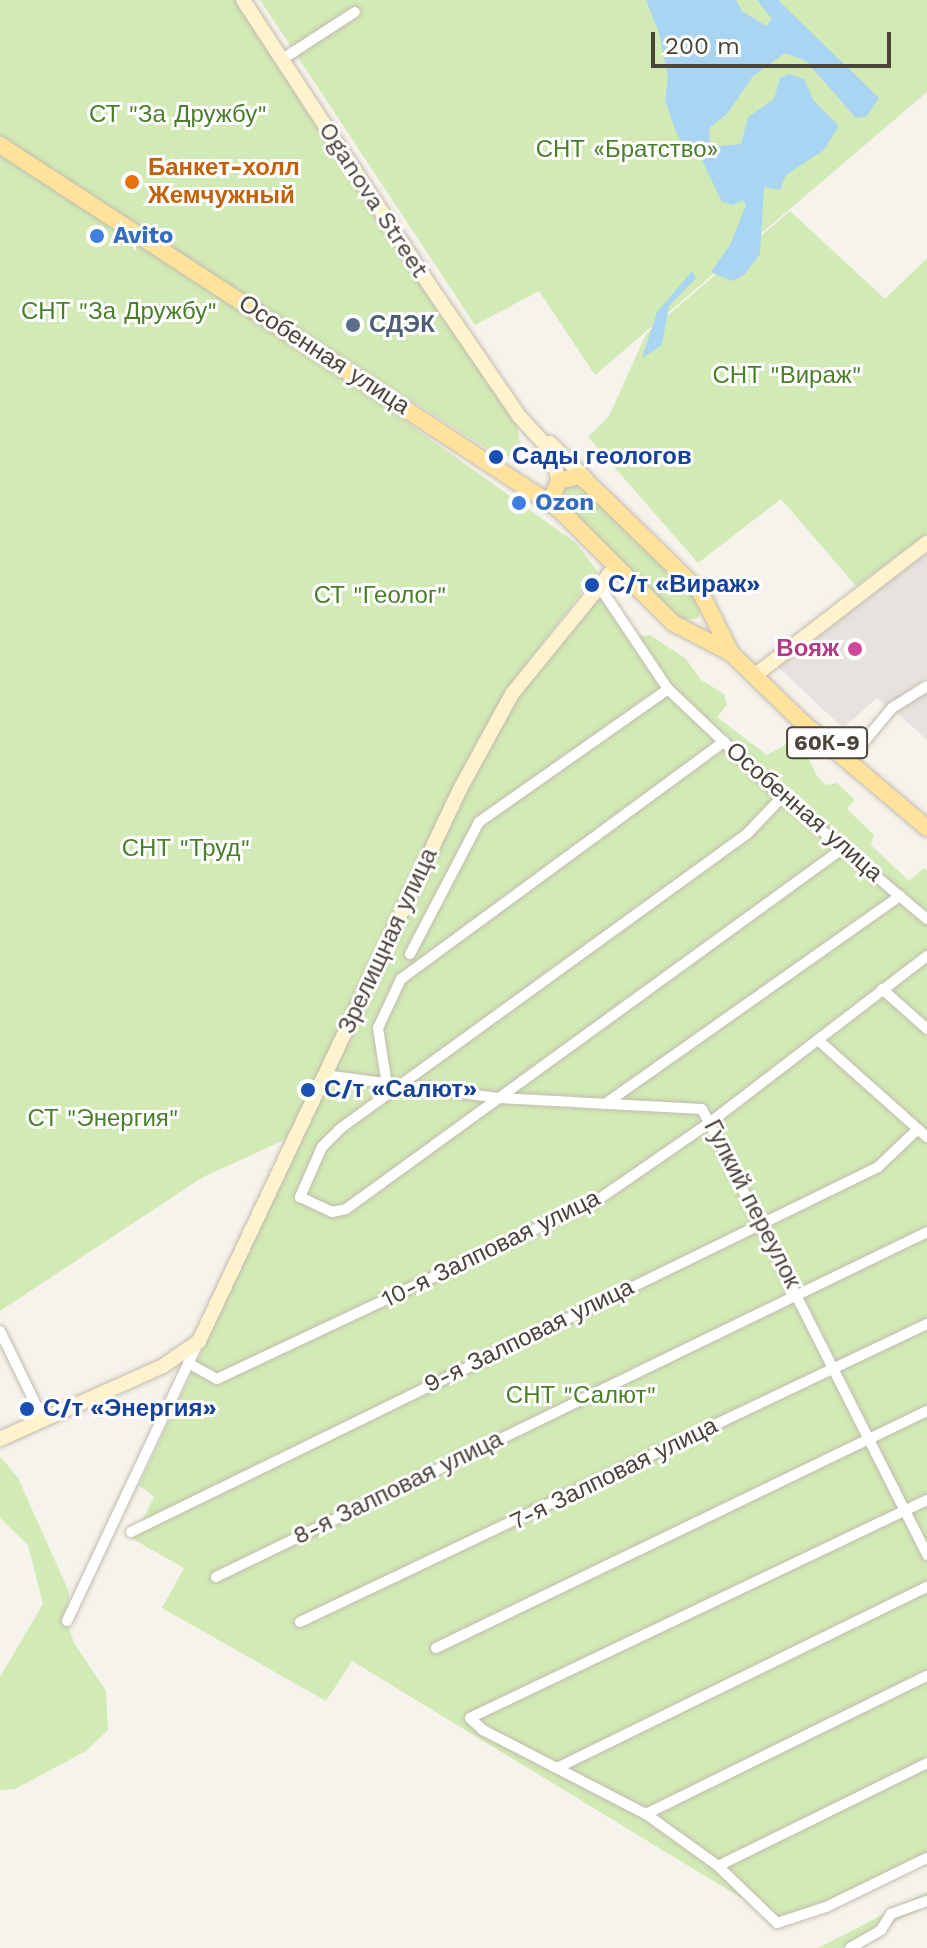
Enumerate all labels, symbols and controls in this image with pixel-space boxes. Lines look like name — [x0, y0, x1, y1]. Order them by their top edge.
scale bar — [655, 16, 895, 66]
text: 200 m — [665, 32, 740, 60]
park label: СТ "За Дружбу" — [89, 101, 267, 129]
street label: Oganova Street — [312, 117, 434, 283]
park label: СНТ «Братство» — [536, 136, 718, 164]
place label: Банкет-холл Жемчужный — [148, 154, 300, 210]
marker: Банкет-холл Жемчужный — [123, 173, 141, 191]
place label: Avito — [113, 222, 173, 250]
marker: Avito — [88, 227, 106, 245]
street label: Особенная улица — [233, 289, 415, 421]
park label: СНТ "За Дружбу" — [21, 298, 217, 326]
place label: СДЭК — [369, 311, 435, 339]
marker: СДЭК — [344, 316, 362, 334]
park label: СНТ "Вираж" — [712, 362, 862, 390]
place label: Сады геологов — [512, 443, 692, 471]
marker: Сады геологов — [487, 448, 505, 466]
place label: Ozon — [535, 489, 594, 517]
marker: Ozon — [510, 494, 528, 512]
place label: С/т «Вираж» — [608, 571, 760, 599]
marker: С/т «Вираж» — [583, 576, 601, 594]
park label: СТ "Геолог" — [314, 582, 446, 610]
place label: Вояж — [776, 635, 839, 663]
marker: Вояж — [846, 640, 864, 658]
road number: 60К-9 — [785, 725, 869, 761]
street label: Особенная улица — [720, 736, 888, 888]
park label: СНТ "Труд" — [122, 835, 250, 863]
street label: Зрелищная улица — [332, 844, 444, 1038]
place label: С/т «Салют» — [324, 1076, 477, 1104]
marker: С/т «Салют» — [299, 1081, 317, 1099]
park label: СТ "Энергия" — [27, 1105, 179, 1133]
street label: Гулкий переулок — [697, 1115, 807, 1293]
street label: 10-я Залповая улица — [377, 1184, 605, 1314]
street label: 9-я Залповая улица — [420, 1273, 638, 1399]
park label: СНТ "Салют" — [506, 1382, 656, 1410]
place label: С/т «Энергия» — [43, 1395, 217, 1423]
marker: С/т «Энергия» — [18, 1400, 36, 1418]
street label: 7-я Залповая улица — [506, 1411, 722, 1537]
street label: 8-я Залповая улица — [289, 1425, 507, 1551]

